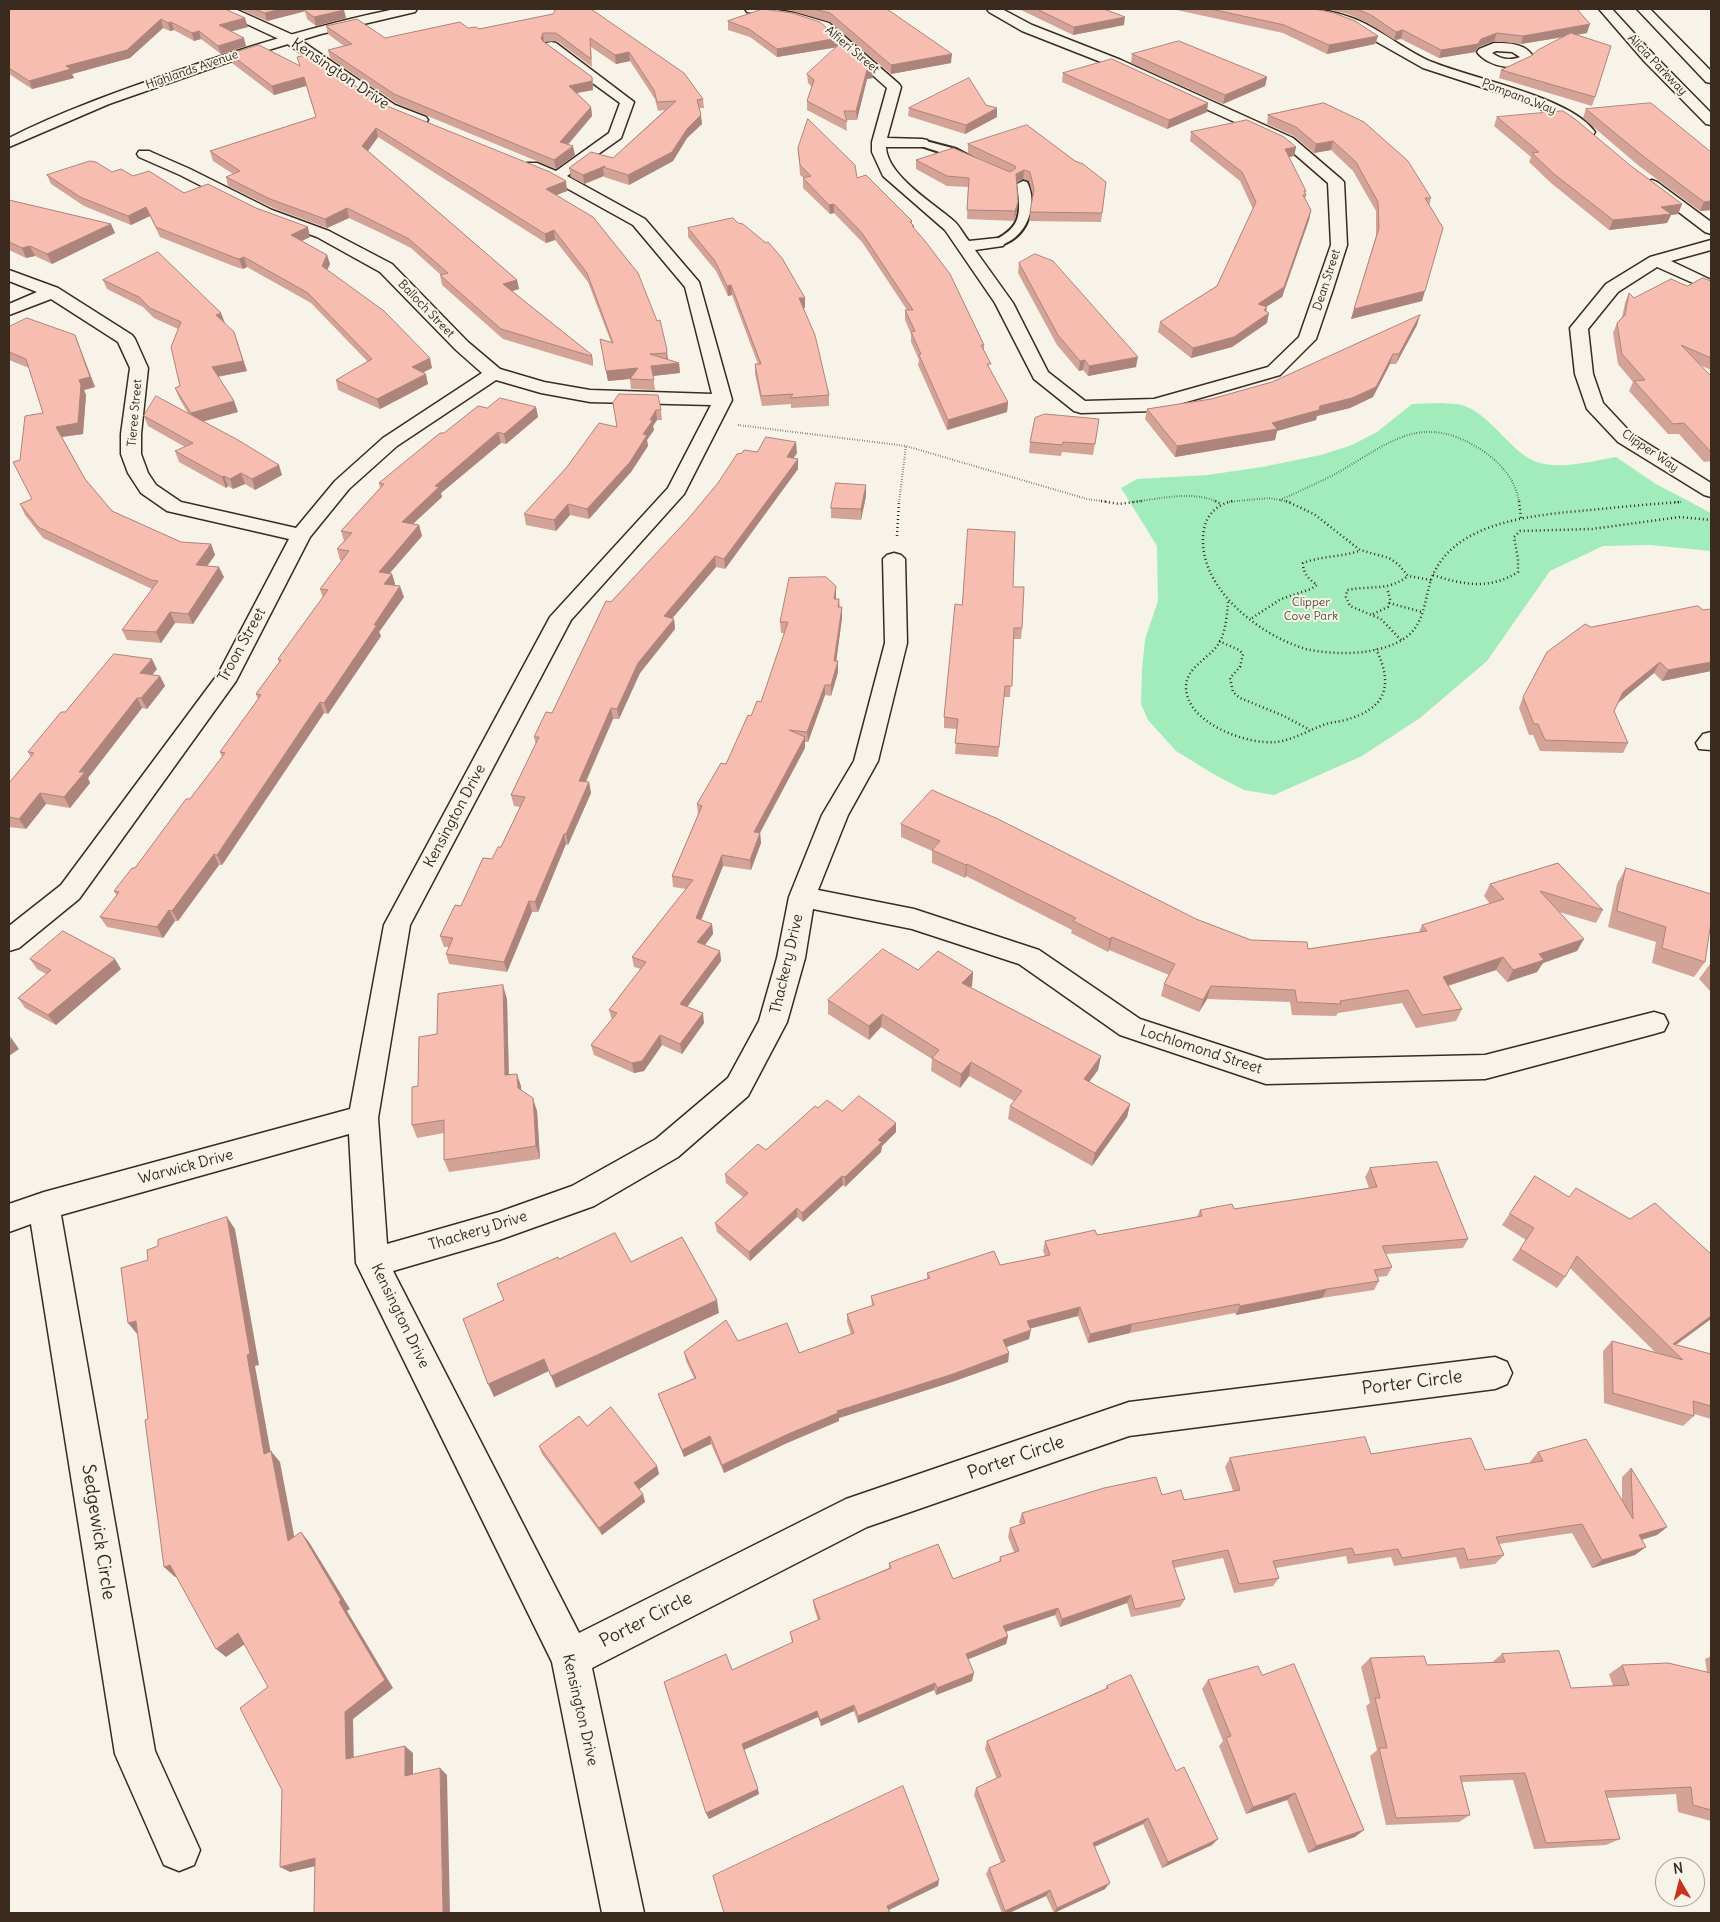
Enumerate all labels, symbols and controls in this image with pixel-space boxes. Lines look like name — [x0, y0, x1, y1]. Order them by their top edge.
street label: Alfieri Street — [822, 23, 882, 77]
street label: Alicia Parkway — [1624, 31, 1690, 99]
street label: Kensington Drive — [288, 35, 392, 113]
street label: Highlands Avenue — [144, 47, 240, 93]
street label: Pompano Way — [1480, 76, 1558, 118]
street label: Dean Street — [1310, 248, 1344, 312]
street label: Balloch Street — [395, 277, 457, 341]
street label: Tieree Street — [125, 379, 145, 447]
street label: Clipper Way — [1619, 427, 1681, 475]
park label: Clipper Cove Park — [1284, 596, 1338, 624]
street label: Troon Street — [214, 605, 270, 685]
street label: Kensington Drive — [420, 761, 490, 871]
street label: Thackery Drive — [767, 912, 807, 1016]
street label: Lochlomond Street — [1138, 1022, 1264, 1078]
street label: Warwick Drive — [137, 1146, 235, 1188]
street label: Thackery Drive — [427, 1207, 529, 1255]
street label: Kensington Drive — [367, 1261, 433, 1371]
street label: Porter Circle — [1361, 1366, 1463, 1400]
street label: Porter Circle — [965, 1431, 1067, 1485]
street label: Sedgewick Circle — [77, 1463, 119, 1601]
street label: Porter Circle — [596, 1587, 696, 1653]
street label: Kensington Drive — [558, 1652, 602, 1768]
north arrow — [1655, 1857, 1705, 1907]
text: N — [1672, 1859, 1684, 1878]

